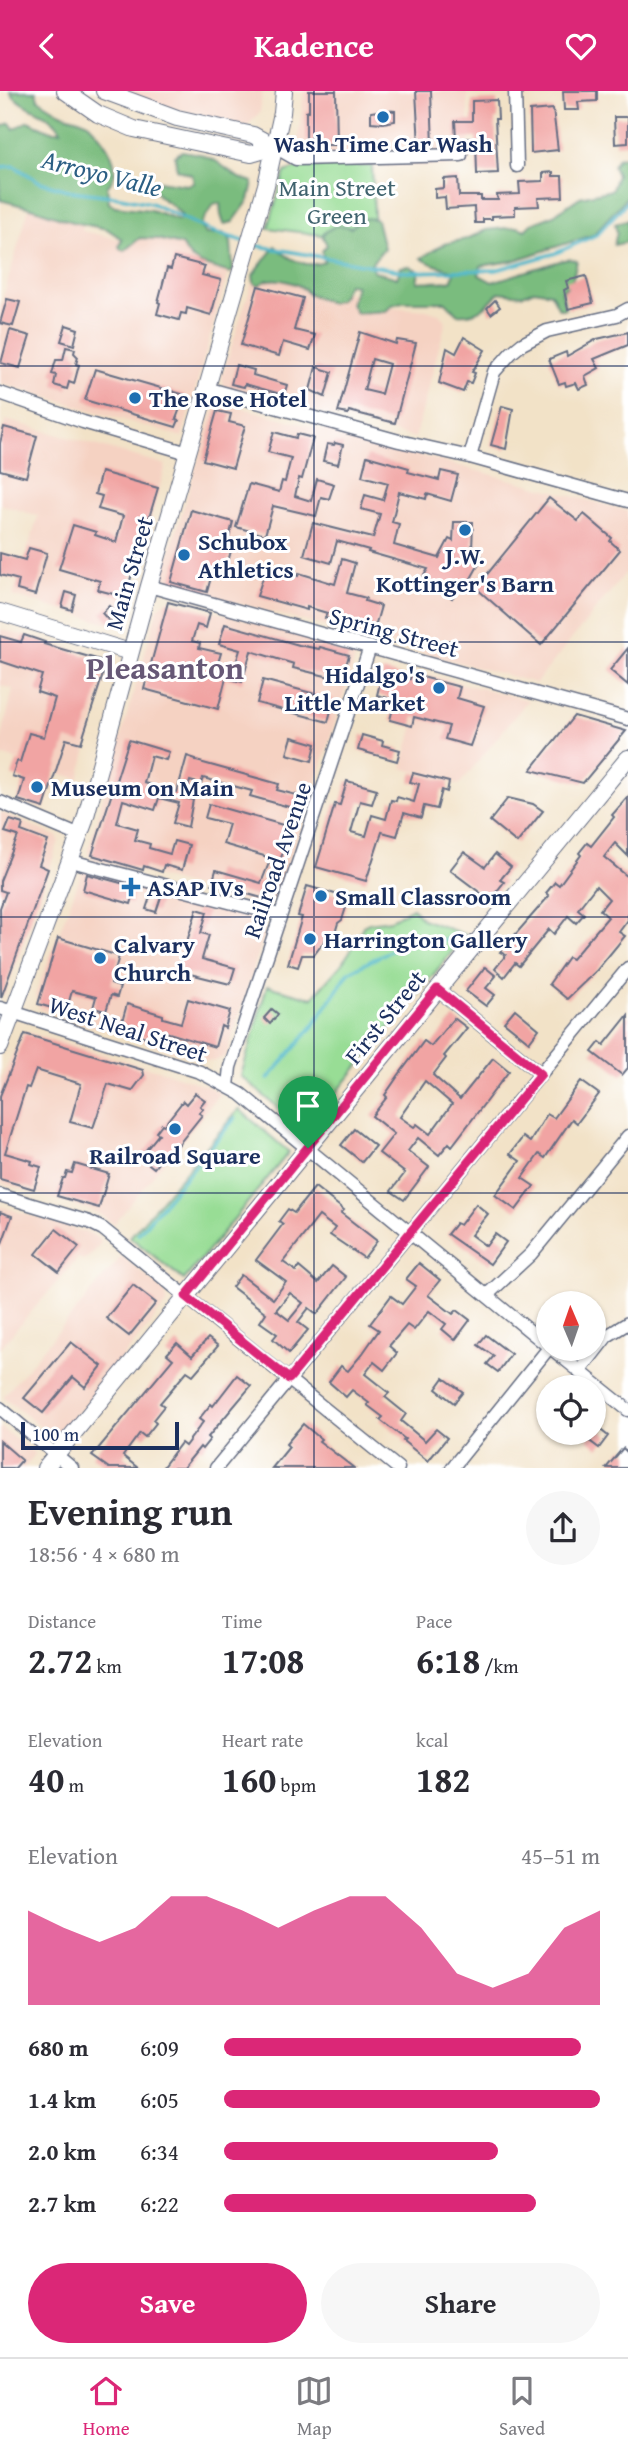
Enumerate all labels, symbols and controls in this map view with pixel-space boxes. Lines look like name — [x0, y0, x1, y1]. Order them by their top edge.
text: Kadence — [254, 22, 374, 69]
icon: back — [28, 27, 66, 65]
icon: heart — [562, 27, 600, 65]
marker: Wash Time Car Wash — [375, 109, 391, 125]
place label: Wash Time Car Wash — [273, 126, 493, 161]
water label: Arroyo Valle — [37, 139, 166, 207]
park label: Main Street Green — [278, 170, 396, 233]
place label: The Rose Hotel — [149, 381, 308, 416]
marker: The Rose Hotel — [127, 390, 143, 406]
street label: Main Street — [96, 511, 162, 634]
marker: J.W. Kottinger's Barn — [457, 522, 473, 538]
place label: Schubox Athletics — [198, 524, 294, 587]
place label: J.W. Kottinger's Barn — [376, 538, 554, 601]
marker: Schubox Athletics — [176, 547, 192, 563]
street label: Spring Street — [325, 598, 463, 666]
district label: Pleasanton — [86, 644, 244, 691]
place label: Hidalgo's Little Market — [284, 657, 425, 720]
marker: Hidalgo's Little Market — [431, 680, 447, 696]
place label: Museum on Main — [51, 770, 234, 805]
street label: Railroad Avenue — [234, 777, 320, 943]
marker: Museum on Main — [29, 779, 45, 795]
place label: ASAP IVs — [147, 870, 244, 905]
marker: ASAP IVs — [121, 877, 141, 897]
place label: Small Classroom — [335, 879, 512, 914]
marker: Small Classroom — [313, 888, 329, 904]
place label: Harrington Gallery — [324, 922, 528, 957]
place label: Calvary Church — [114, 927, 195, 990]
marker: Harrington Gallery — [302, 931, 318, 947]
marker: Calvary Church — [92, 950, 108, 966]
street label: First Street — [336, 962, 434, 1072]
street label: West Neal Street — [44, 987, 212, 1071]
pin — [278, 1076, 338, 1148]
icon: arrive — [289, 1087, 327, 1125]
marker: Railroad Square — [167, 1121, 183, 1137]
place label: Railroad Square — [89, 1138, 261, 1173]
north arrow — [536, 1291, 606, 1361]
map controls — [536, 1291, 606, 1445]
button: locate — [536, 1375, 606, 1445]
scale bar — [21, 1419, 178, 1451]
text: 100 m — [32, 1420, 79, 1448]
text: Evening run — [28, 1483, 232, 1539]
button: share — [526, 1491, 600, 1565]
text: 18:56 · 4 × 680 m — [28, 1537, 180, 1570]
text: Distance — [28, 1607, 96, 1635]
text: Time — [222, 1607, 262, 1635]
text: Pace — [416, 1607, 453, 1635]
text: 2.72 — [28, 1635, 92, 1686]
text: 17:08 — [222, 1635, 304, 1686]
text: 6:18 — [416, 1635, 480, 1686]
text: km — [92, 1652, 122, 1680]
text: /km — [480, 1652, 519, 1680]
text: Elevation — [28, 1726, 102, 1754]
text: Heart rate — [222, 1726, 303, 1754]
text: kcal — [416, 1726, 448, 1754]
text: 40 — [28, 1754, 64, 1805]
text: 160 — [222, 1754, 276, 1805]
text: 182 — [416, 1754, 470, 1805]
text: m — [64, 1771, 84, 1799]
text: bpm — [276, 1771, 316, 1799]
text: Elevation — [28, 1839, 118, 1872]
text: 45–51 m — [521, 1839, 600, 1872]
text: 680 m — [28, 2031, 89, 2064]
text: 6:09 — [140, 2031, 179, 2064]
text: 1.4 km — [28, 2083, 96, 2116]
text: 6:05 — [140, 2083, 179, 2116]
text: 2.0 km — [28, 2135, 96, 2168]
text: 6:34 — [140, 2135, 179, 2168]
text: 2.7 km — [28, 2187, 96, 2220]
text: 6:22 — [140, 2187, 179, 2220]
button: Save — [28, 2263, 307, 2343]
button: Share — [321, 2263, 600, 2343]
tab: Home — [83, 2372, 130, 2442]
tab: Map — [295, 2372, 333, 2442]
tab: Saved — [499, 2372, 545, 2442]

